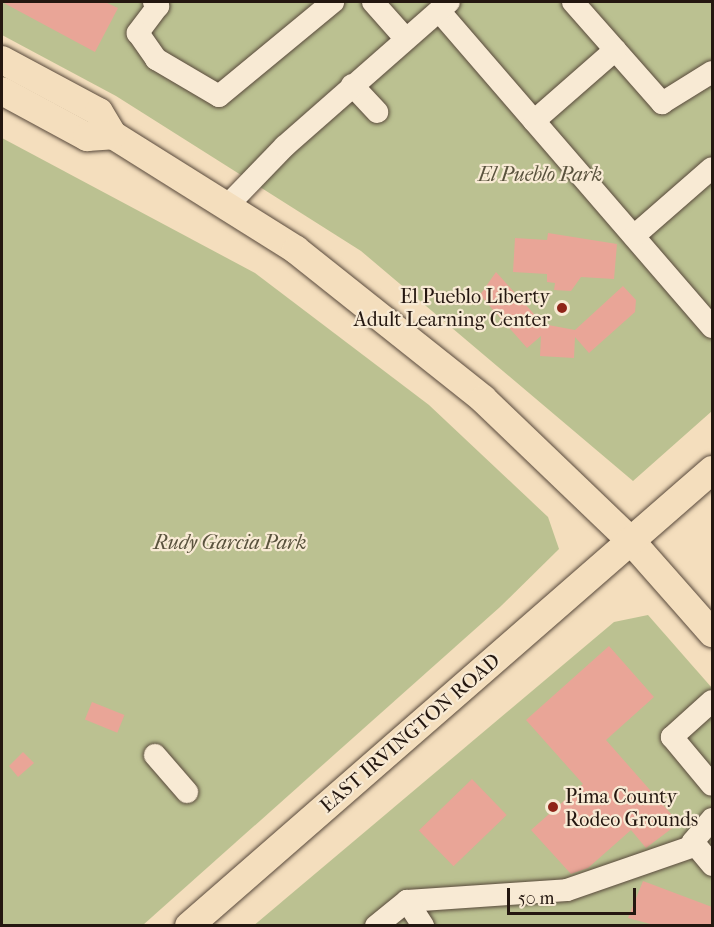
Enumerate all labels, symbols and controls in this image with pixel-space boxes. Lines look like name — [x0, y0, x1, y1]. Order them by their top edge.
park label: El Pueblo Park — [478, 162, 602, 186]
place label: El Pueblo Liberty Adult Learning Center — [354, 284, 550, 331]
marker: El Pueblo Liberty Adult Learning Center — [555, 301, 569, 315]
park label: Rudy Garcia Park — [153, 530, 307, 554]
street label: EAST IRVINGTON ROAD — [315, 648, 505, 818]
place label: Pima County Rodeo Grounds — [565, 784, 698, 831]
marker: Pima County Rodeo Grounds — [546, 800, 560, 814]
scale bar — [510, 876, 639, 914]
text: 50 m — [518, 888, 554, 909]

